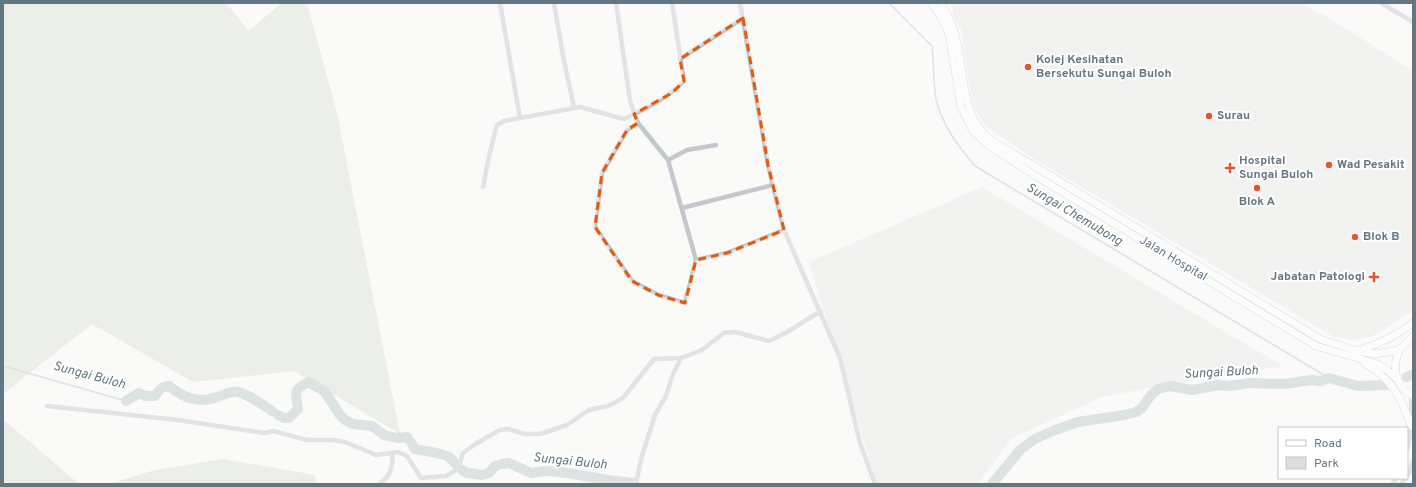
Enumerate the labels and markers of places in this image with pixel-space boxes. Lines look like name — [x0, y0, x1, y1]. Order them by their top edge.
place label: Kolej Kesihatan Bersekutu Sungai Buloh — [1036, 52, 1172, 82]
marker: Kolej Kesihatan Bersekutu Sungai Buloh — [1023, 62, 1033, 72]
place label: Surau — [1217, 108, 1250, 124]
marker: Surau — [1204, 111, 1214, 121]
place label: Hospital Sungai Buloh — [1239, 153, 1313, 183]
place label: Wad Pesakit — [1337, 157, 1405, 173]
marker: Wad Pesakit — [1324, 160, 1334, 170]
marker: Hospital Sungai Buloh — [1224, 162, 1236, 174]
marker: Blok A — [1252, 183, 1262, 193]
place label: Blok A — [1239, 194, 1276, 210]
place label: Blok B — [1363, 229, 1400, 245]
marker: Blok B — [1350, 232, 1360, 242]
place label: Jabatan Patologi — [1271, 269, 1365, 285]
marker: Jabatan Patologi — [1368, 271, 1380, 283]

